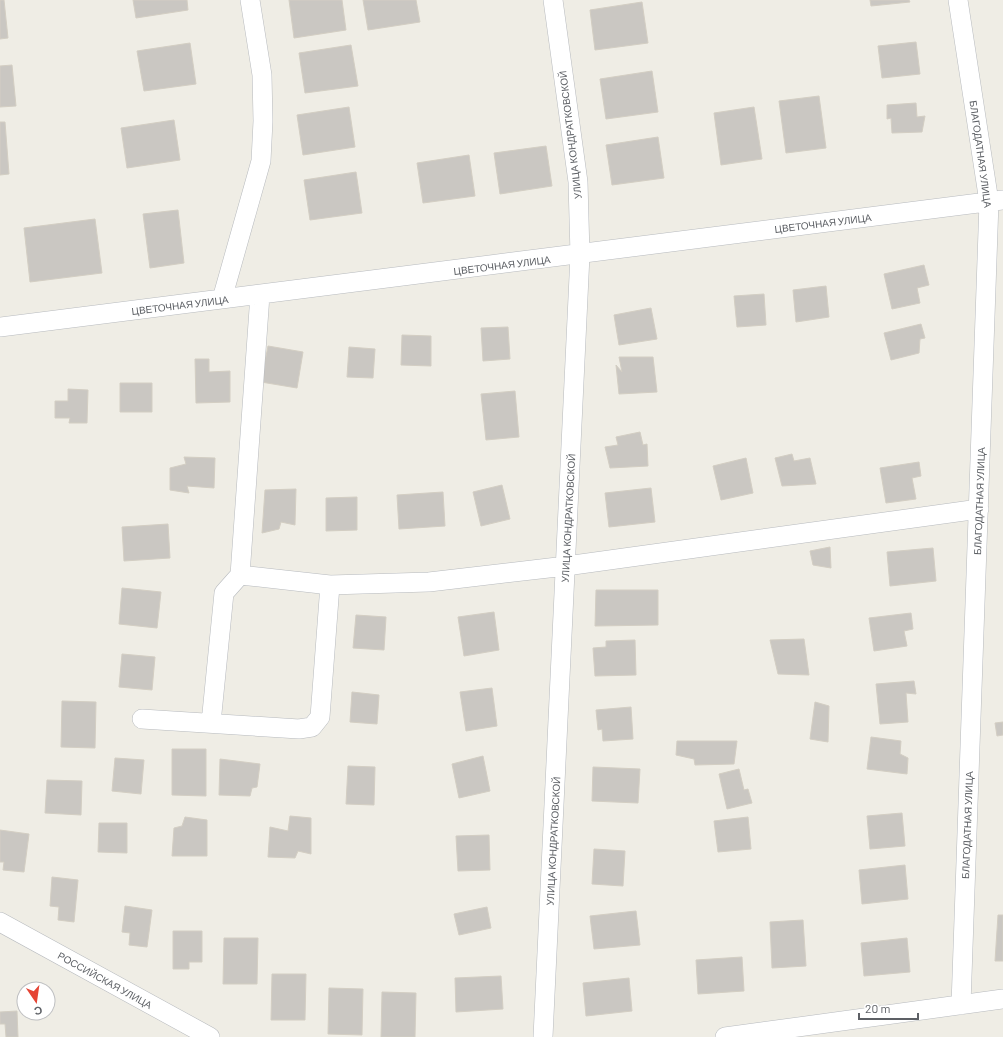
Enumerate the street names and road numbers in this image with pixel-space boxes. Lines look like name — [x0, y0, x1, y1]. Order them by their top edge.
street label: УЛИЦА КОНДРАТКОВСКОЙ — [556, 70, 584, 200]
street label: БЛАГОДАТНАЯ УЛИЦА — [968, 100, 994, 209]
street label: ЦВЕТОЧНАЯ УЛИЦА — [774, 211, 872, 235]
street label: ЦВЕТОЧНАЯ УЛИЦА — [453, 253, 551, 277]
street label: ЦВЕТОЧНАЯ УЛИЦА — [131, 293, 229, 317]
street label: БЛАГОДАТНАЯ УЛИЦА — [971, 447, 987, 555]
street label: УЛИЦА КОНДРАТКОВСКОЙ — [559, 453, 577, 583]
street label: БЛАГОДАТНАЯ УЛИЦА — [959, 771, 975, 879]
street label: УЛИЦА КОНДРАТКОВСКОЙ — [544, 776, 562, 906]
street label: РОССИЙСКАЯ УЛИЦА — [56, 949, 154, 1011]

